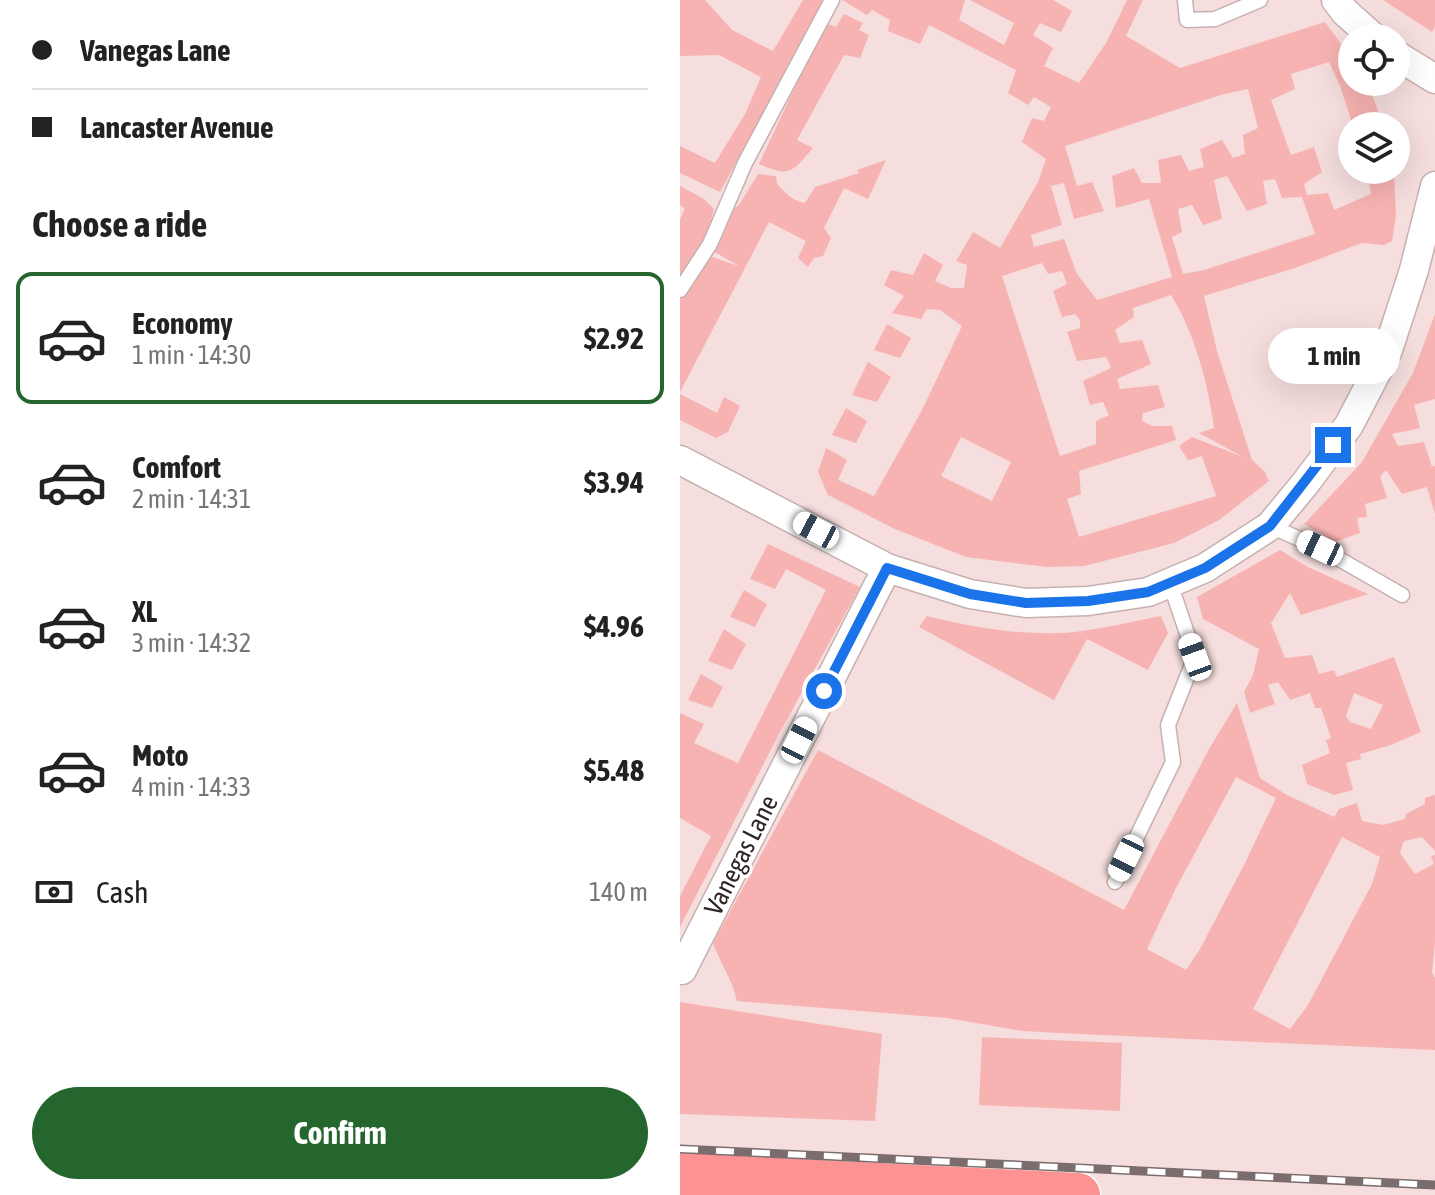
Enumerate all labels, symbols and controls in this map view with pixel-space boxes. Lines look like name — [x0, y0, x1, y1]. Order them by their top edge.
map controls — [1338, 24, 1410, 184]
button: locate — [1338, 24, 1410, 96]
text: Vanegas Lane — [80, 33, 231, 67]
text: Lancaster Avenue — [80, 110, 274, 144]
button: layers — [1338, 112, 1410, 184]
text: Choose a ride — [32, 203, 207, 245]
icon: car — [36, 302, 108, 374]
text: Economy — [132, 306, 233, 340]
text: $2.92 — [584, 321, 644, 355]
callout: 1 min — [1267, 329, 1399, 385]
text: 1 min · 14:30 — [132, 340, 251, 370]
text: 1 min — [1307, 341, 1361, 371]
route end — [1315, 427, 1351, 463]
icon: car — [36, 446, 108, 518]
text: Comfort — [132, 450, 221, 484]
text: $3.94 — [584, 465, 644, 499]
text: 2 min · 14:31 — [132, 484, 251, 514]
car — [789, 508, 843, 552]
car — [1293, 527, 1347, 569]
icon: car — [36, 590, 108, 662]
text: XL — [132, 594, 157, 628]
text: $4.96 — [584, 609, 644, 643]
text: 3 min · 14:32 — [132, 628, 251, 658]
car — [1176, 630, 1214, 684]
route start — [806, 673, 842, 709]
car — [777, 713, 821, 767]
icon: car — [36, 734, 108, 806]
text: Moto — [132, 738, 189, 772]
text: $5.48 — [584, 753, 644, 787]
text: 4 min · 14:33 — [132, 772, 251, 802]
street label: Vanegas Lane — [698, 790, 784, 920]
car — [1105, 831, 1147, 885]
icon: cash — [32, 870, 76, 914]
text: Cash — [96, 875, 149, 909]
text: 140 m — [589, 877, 648, 907]
button: Confirm — [32, 1087, 648, 1179]

